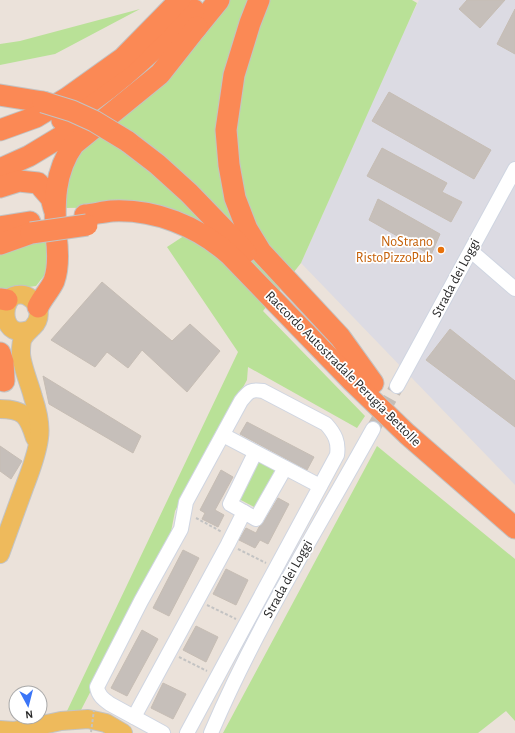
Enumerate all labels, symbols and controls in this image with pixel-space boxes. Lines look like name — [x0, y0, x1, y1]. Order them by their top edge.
place label: NoStrano RistoPizzoPub — [356, 235, 433, 265]
street label: Strada dei Loggi — [429, 236, 483, 320]
marker: NoStrano RistoPizzoPub — [436, 245, 446, 255]
street label: Raccordo Autostradale Perugia-Bettolle — [263, 289, 423, 449]
street label: Strada dei Loggi — [261, 538, 315, 620]
north arrow — [8, 685, 48, 725]
text: N — [25, 709, 34, 720]

